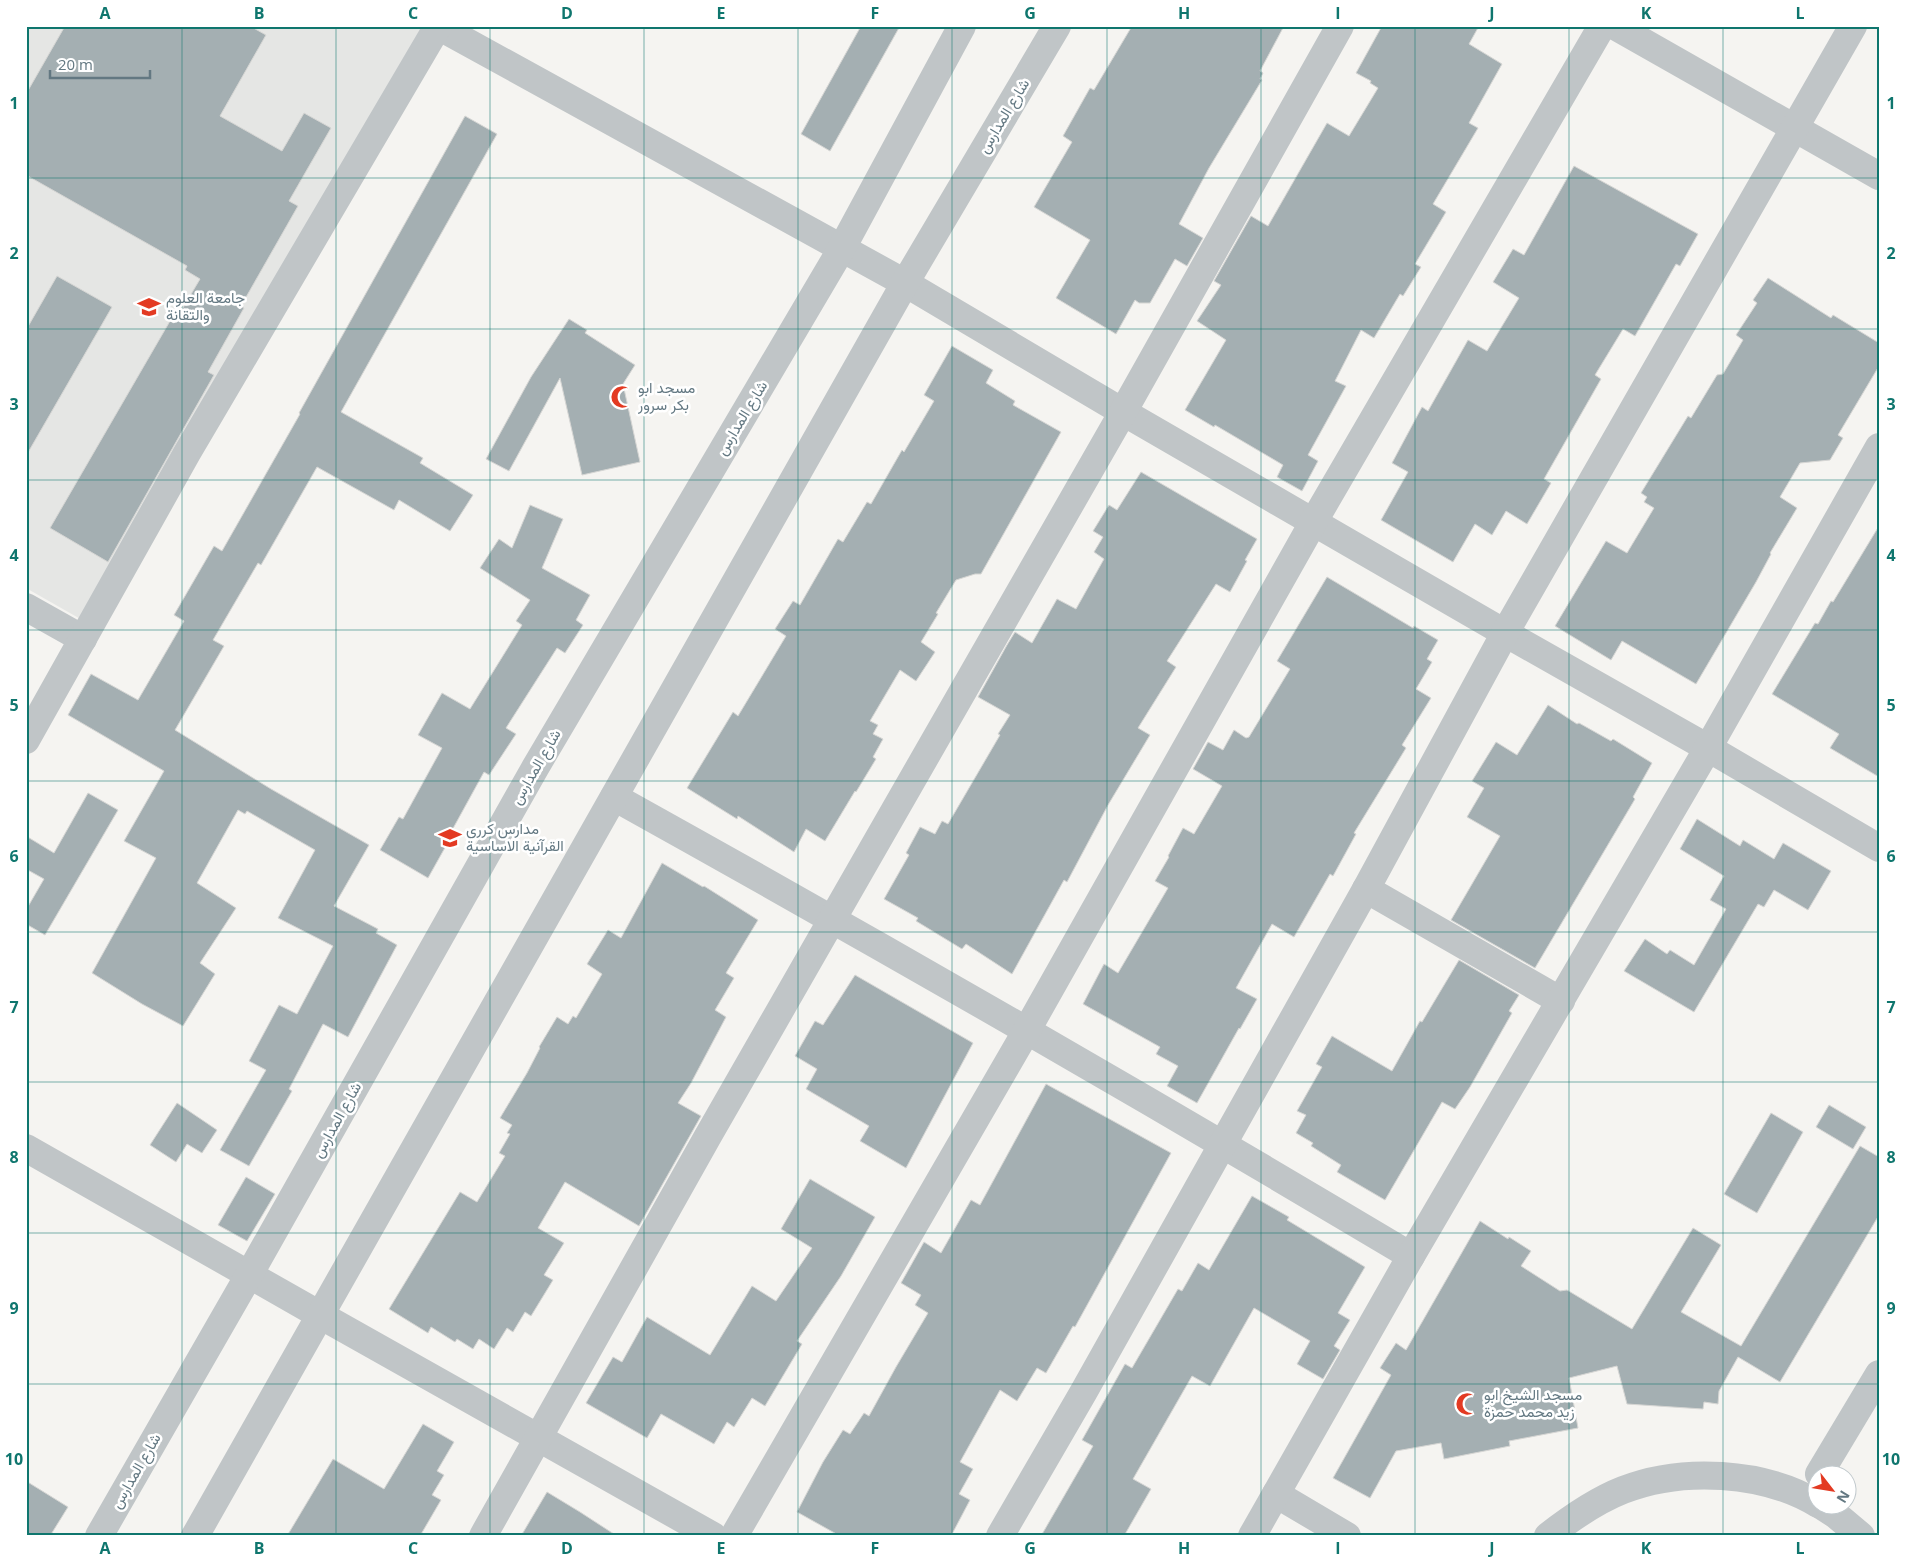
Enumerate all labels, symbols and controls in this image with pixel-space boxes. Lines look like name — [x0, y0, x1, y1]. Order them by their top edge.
text: A — [99, 2, 111, 24]
text: B — [254, 2, 264, 24]
text: C — [408, 2, 418, 24]
text: D — [561, 2, 573, 24]
text: E — [717, 2, 726, 24]
text: F — [871, 2, 879, 24]
text: G — [1024, 2, 1036, 24]
text: H — [1178, 2, 1190, 24]
text: I — [1335, 2, 1341, 24]
text: J — [1487, 2, 1495, 24]
text: K — [1641, 2, 1652, 24]
text: L — [1795, 2, 1805, 24]
scale bar — [50, 48, 150, 80]
text: 20 m — [58, 54, 93, 74]
street label: شارع المدارس — [973, 74, 1035, 157]
text: 1 — [9, 92, 19, 114]
text: 1 — [1886, 92, 1896, 114]
text: 2 — [9, 242, 19, 264]
text: 2 — [1886, 242, 1896, 264]
place label: جامعة العلوم والتقانة — [166, 287, 245, 324]
school or university icon: جامعة العلوم والتقانة — [136, 294, 162, 320]
street label: شارع المدارس — [711, 376, 773, 459]
place label: مسجد ابو بكر سرور — [637, 377, 695, 414]
mosque icon: مسجد ابو بكر سرور — [609, 384, 635, 410]
text: 3 — [9, 393, 19, 415]
text: 3 — [1886, 393, 1896, 415]
text: 4 — [9, 544, 19, 566]
text: 4 — [1886, 544, 1896, 566]
text: 5 — [9, 694, 19, 716]
text: 5 — [1886, 694, 1896, 716]
street label: شارع المدارس — [506, 725, 567, 809]
place label: مدارس كرري القرآنية الاساسية — [466, 818, 564, 855]
school or university icon: مدارس كرري القرآنية الاساسية — [437, 825, 463, 851]
text: 6 — [9, 845, 19, 867]
text: 6 — [1886, 845, 1896, 867]
text: 7 — [9, 996, 19, 1018]
text: 7 — [1886, 996, 1896, 1018]
street label: شارع المدارس — [307, 1078, 367, 1162]
text: 8 — [9, 1146, 19, 1168]
text: 8 — [1886, 1146, 1896, 1168]
text: 9 — [9, 1297, 19, 1319]
text: 9 — [1886, 1297, 1896, 1319]
place label: مسجد الشيخ ابو زيد محمد حمزة — [1484, 1384, 1582, 1421]
mosque icon: مسجد الشيخ ابو زيد محمد حمزة — [1454, 1391, 1480, 1417]
street label: شارع المدارس — [106, 1429, 167, 1513]
text: 10 — [5, 1448, 23, 1470]
text: 10 — [1882, 1448, 1900, 1470]
north arrow — [1808, 1464, 1858, 1514]
text: N — [1832, 1487, 1855, 1507]
text: A — [99, 1537, 111, 1559]
text: B — [254, 1537, 264, 1559]
text: C — [408, 1537, 418, 1559]
text: D — [561, 1537, 573, 1559]
text: E — [717, 1537, 726, 1559]
text: F — [871, 1537, 879, 1559]
text: G — [1024, 1537, 1036, 1559]
text: H — [1178, 1537, 1190, 1559]
text: I — [1335, 1537, 1341, 1559]
text: J — [1487, 1537, 1495, 1559]
text: K — [1641, 1537, 1652, 1559]
text: L — [1795, 1537, 1805, 1559]

